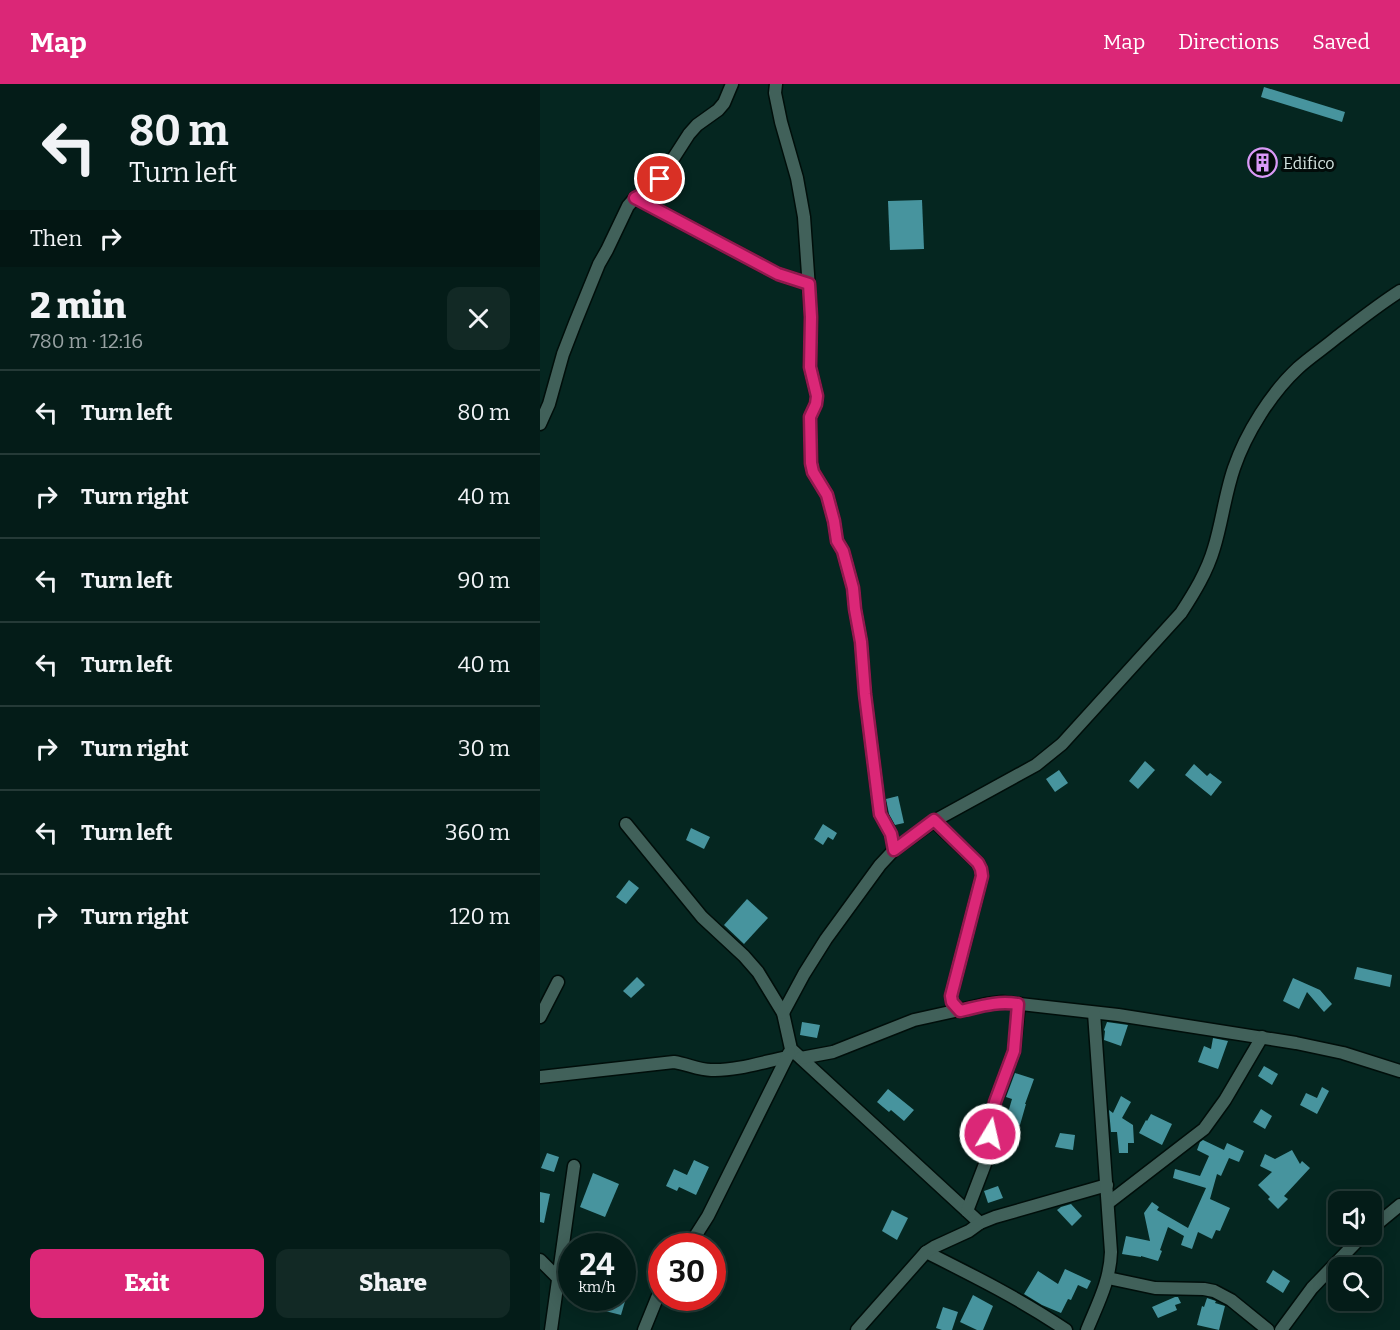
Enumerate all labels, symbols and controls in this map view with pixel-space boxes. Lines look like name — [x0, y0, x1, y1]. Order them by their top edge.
text: Map — [30, 26, 87, 59]
text: Map — [1103, 29, 1145, 55]
text: Directions — [1178, 29, 1279, 55]
text: Saved — [1312, 29, 1370, 55]
text: 80 m — [129, 106, 229, 156]
icon: left — [30, 108, 108, 186]
building icon: Edifico — [1246, 147, 1278, 179]
pin — [634, 153, 685, 204]
place label: Edifico — [1283, 154, 1335, 173]
text: Turn left — [129, 157, 237, 189]
icon: arrive — [643, 162, 676, 195]
icon: right — [94, 222, 127, 255]
text: Then — [30, 225, 82, 252]
text: 2 min — [30, 284, 126, 328]
button: close — [447, 287, 510, 350]
text: 780 m · 12:16 — [30, 329, 143, 353]
icon: left — [30, 396, 63, 429]
text: Turn left — [81, 399, 173, 426]
text: 80 m — [457, 399, 510, 426]
icon: right — [30, 480, 63, 513]
text: Turn right — [81, 483, 189, 510]
text: 40 m — [458, 483, 510, 510]
icon: left — [30, 564, 63, 597]
text: Turn left — [81, 567, 173, 594]
text: 90 m — [458, 567, 510, 594]
icon: left — [30, 648, 63, 681]
text: Turn left — [81, 651, 173, 678]
text: 40 m — [458, 651, 510, 678]
icon: right — [30, 732, 63, 765]
text: Turn right — [81, 735, 189, 762]
text: 30 m — [458, 735, 510, 762]
icon: left — [30, 816, 63, 849]
text: Turn left — [81, 819, 173, 846]
text: 360 m — [445, 819, 510, 846]
icon: right — [30, 900, 63, 933]
text: Turn right — [81, 903, 189, 930]
text: 120 m — [450, 903, 510, 930]
position arrow — [958, 1102, 1022, 1166]
map controls — [1328, 1191, 1382, 1311]
button: sound — [1328, 1191, 1382, 1245]
speed limit sign: 30 — [648, 1233, 726, 1311]
text: 24 — [579, 1247, 615, 1283]
button: Exit — [30, 1249, 264, 1318]
button: Share — [276, 1249, 510, 1318]
button: search — [1328, 1257, 1382, 1311]
text: km/h — [578, 1278, 616, 1296]

